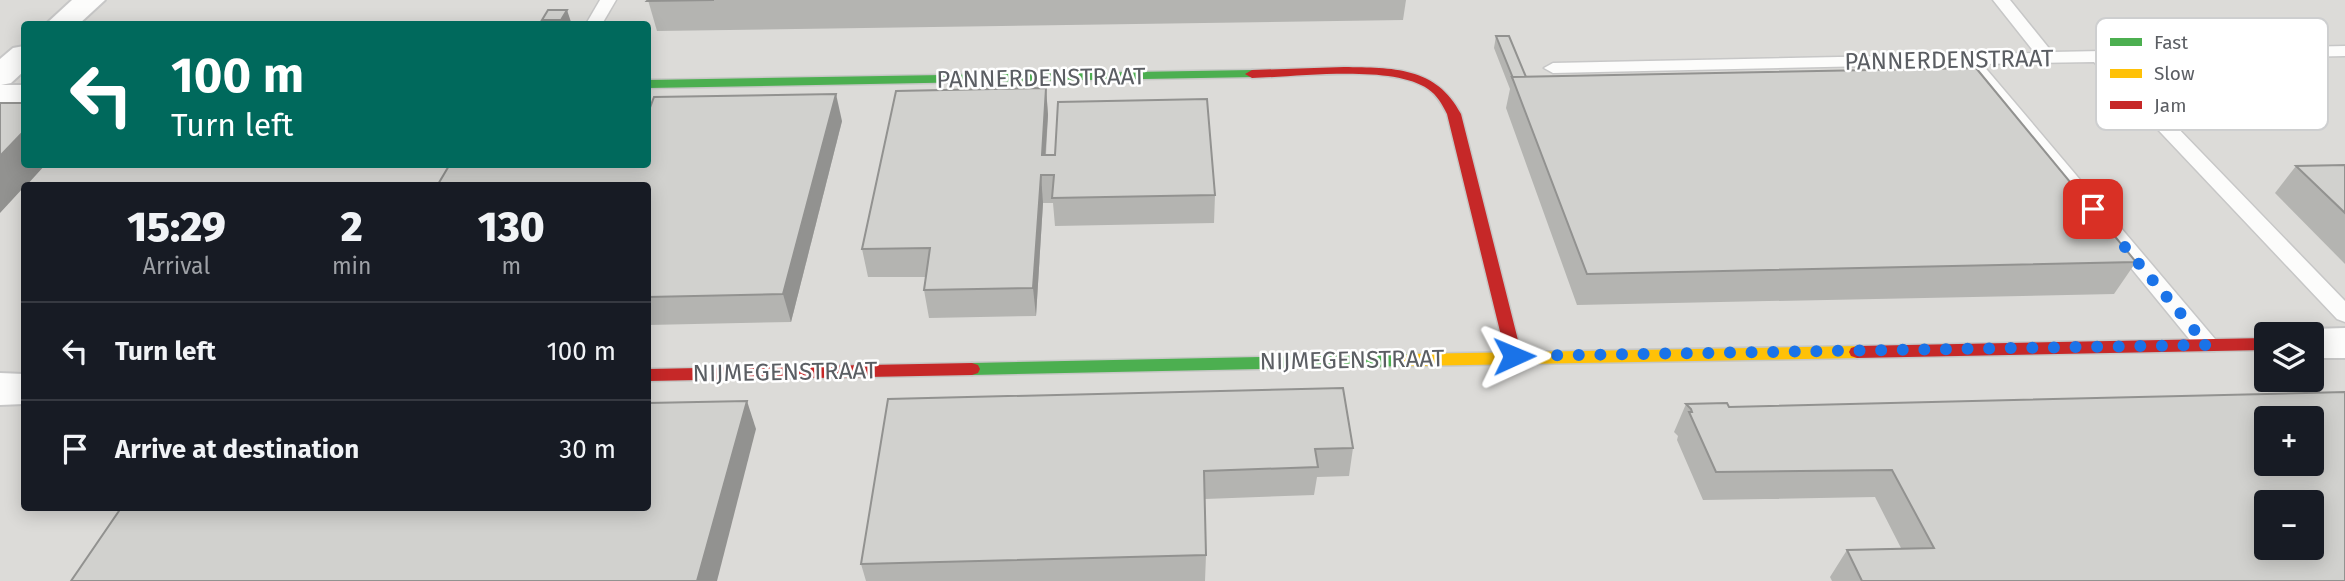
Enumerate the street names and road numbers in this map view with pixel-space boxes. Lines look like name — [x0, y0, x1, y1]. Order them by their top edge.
street label: PANNERDENSTRAAT — [1844, 44, 2054, 76]
street label: PANNERDENSTRAAT — [936, 62, 1146, 94]
street label: NIJMEGENSTRAAT — [1259, 344, 1445, 376]
street label: NIJMEGENSTRAAT — [692, 356, 878, 388]

